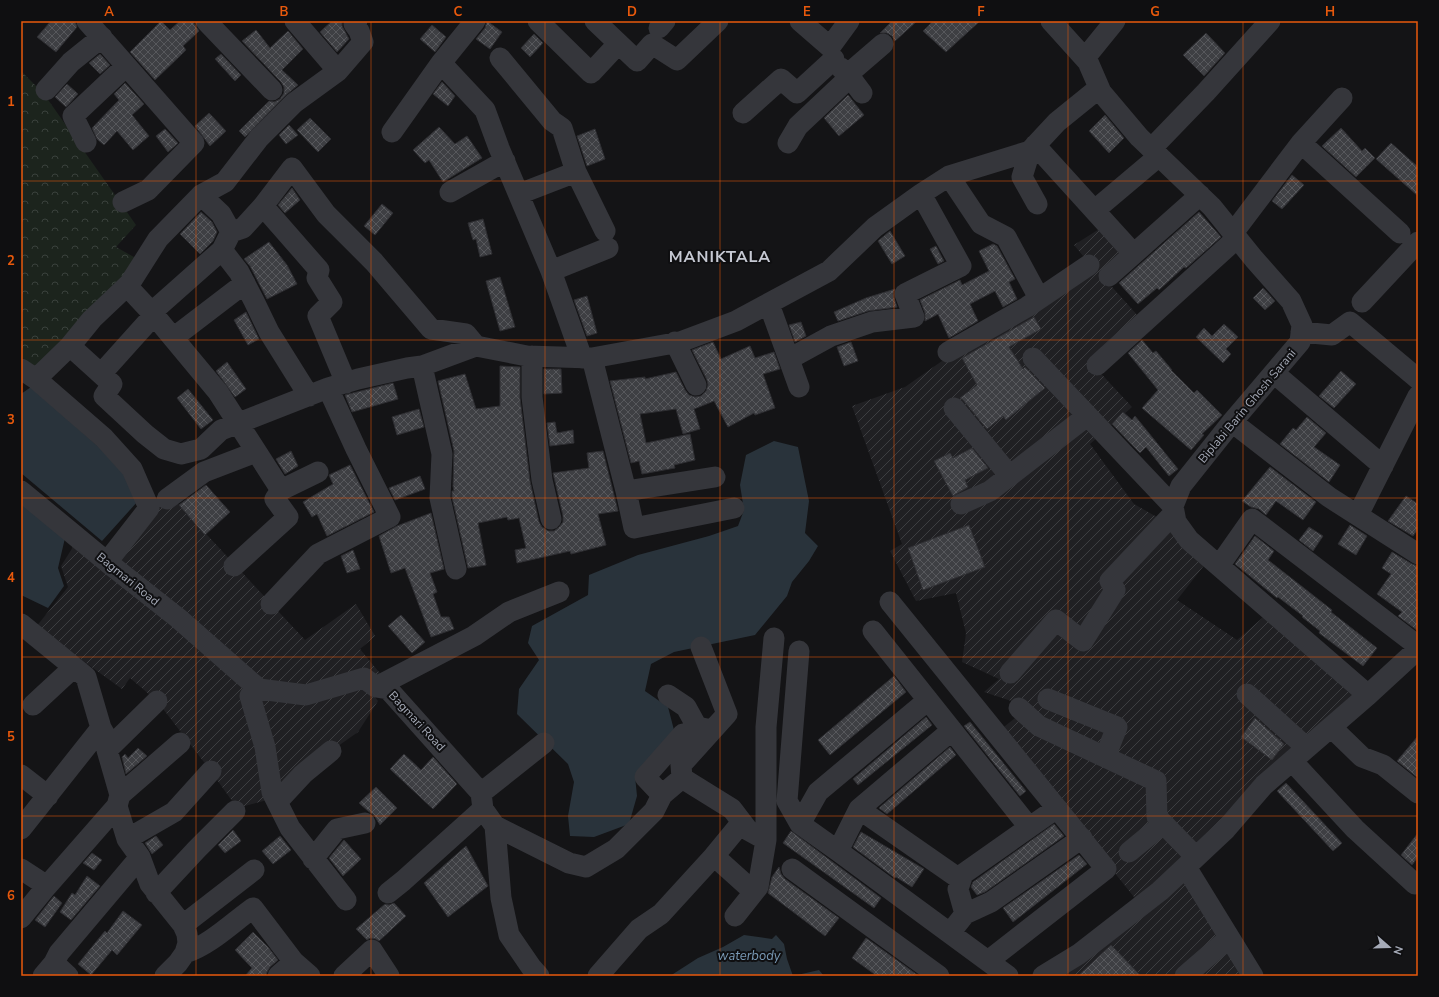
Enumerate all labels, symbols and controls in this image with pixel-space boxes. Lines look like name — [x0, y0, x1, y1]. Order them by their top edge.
text: A — [104, 3, 114, 21]
text: B — [280, 3, 289, 21]
text: C — [454, 3, 463, 21]
text: D — [627, 3, 637, 21]
text: E — [803, 3, 811, 21]
text: F — [977, 3, 985, 21]
text: G — [1150, 3, 1160, 21]
text: H — [1325, 3, 1335, 21]
text: 1 — [7, 93, 15, 111]
district label: MANIKTALA — [669, 246, 771, 268]
text: 2 — [7, 252, 15, 270]
street label: Biplabi Barin Ghosh Sarani — [1195, 346, 1299, 466]
text: 3 — [7, 411, 15, 429]
street label: Bagmari Road — [93, 549, 163, 609]
text: 4 — [7, 569, 15, 587]
street label: Bagmari Road — [385, 688, 449, 754]
text: 5 — [7, 728, 15, 746]
text: 6 — [7, 887, 15, 905]
north arrow — [1369, 927, 1409, 967]
text: N — [1389, 944, 1406, 957]
water label: waterbody — [718, 947, 782, 965]

